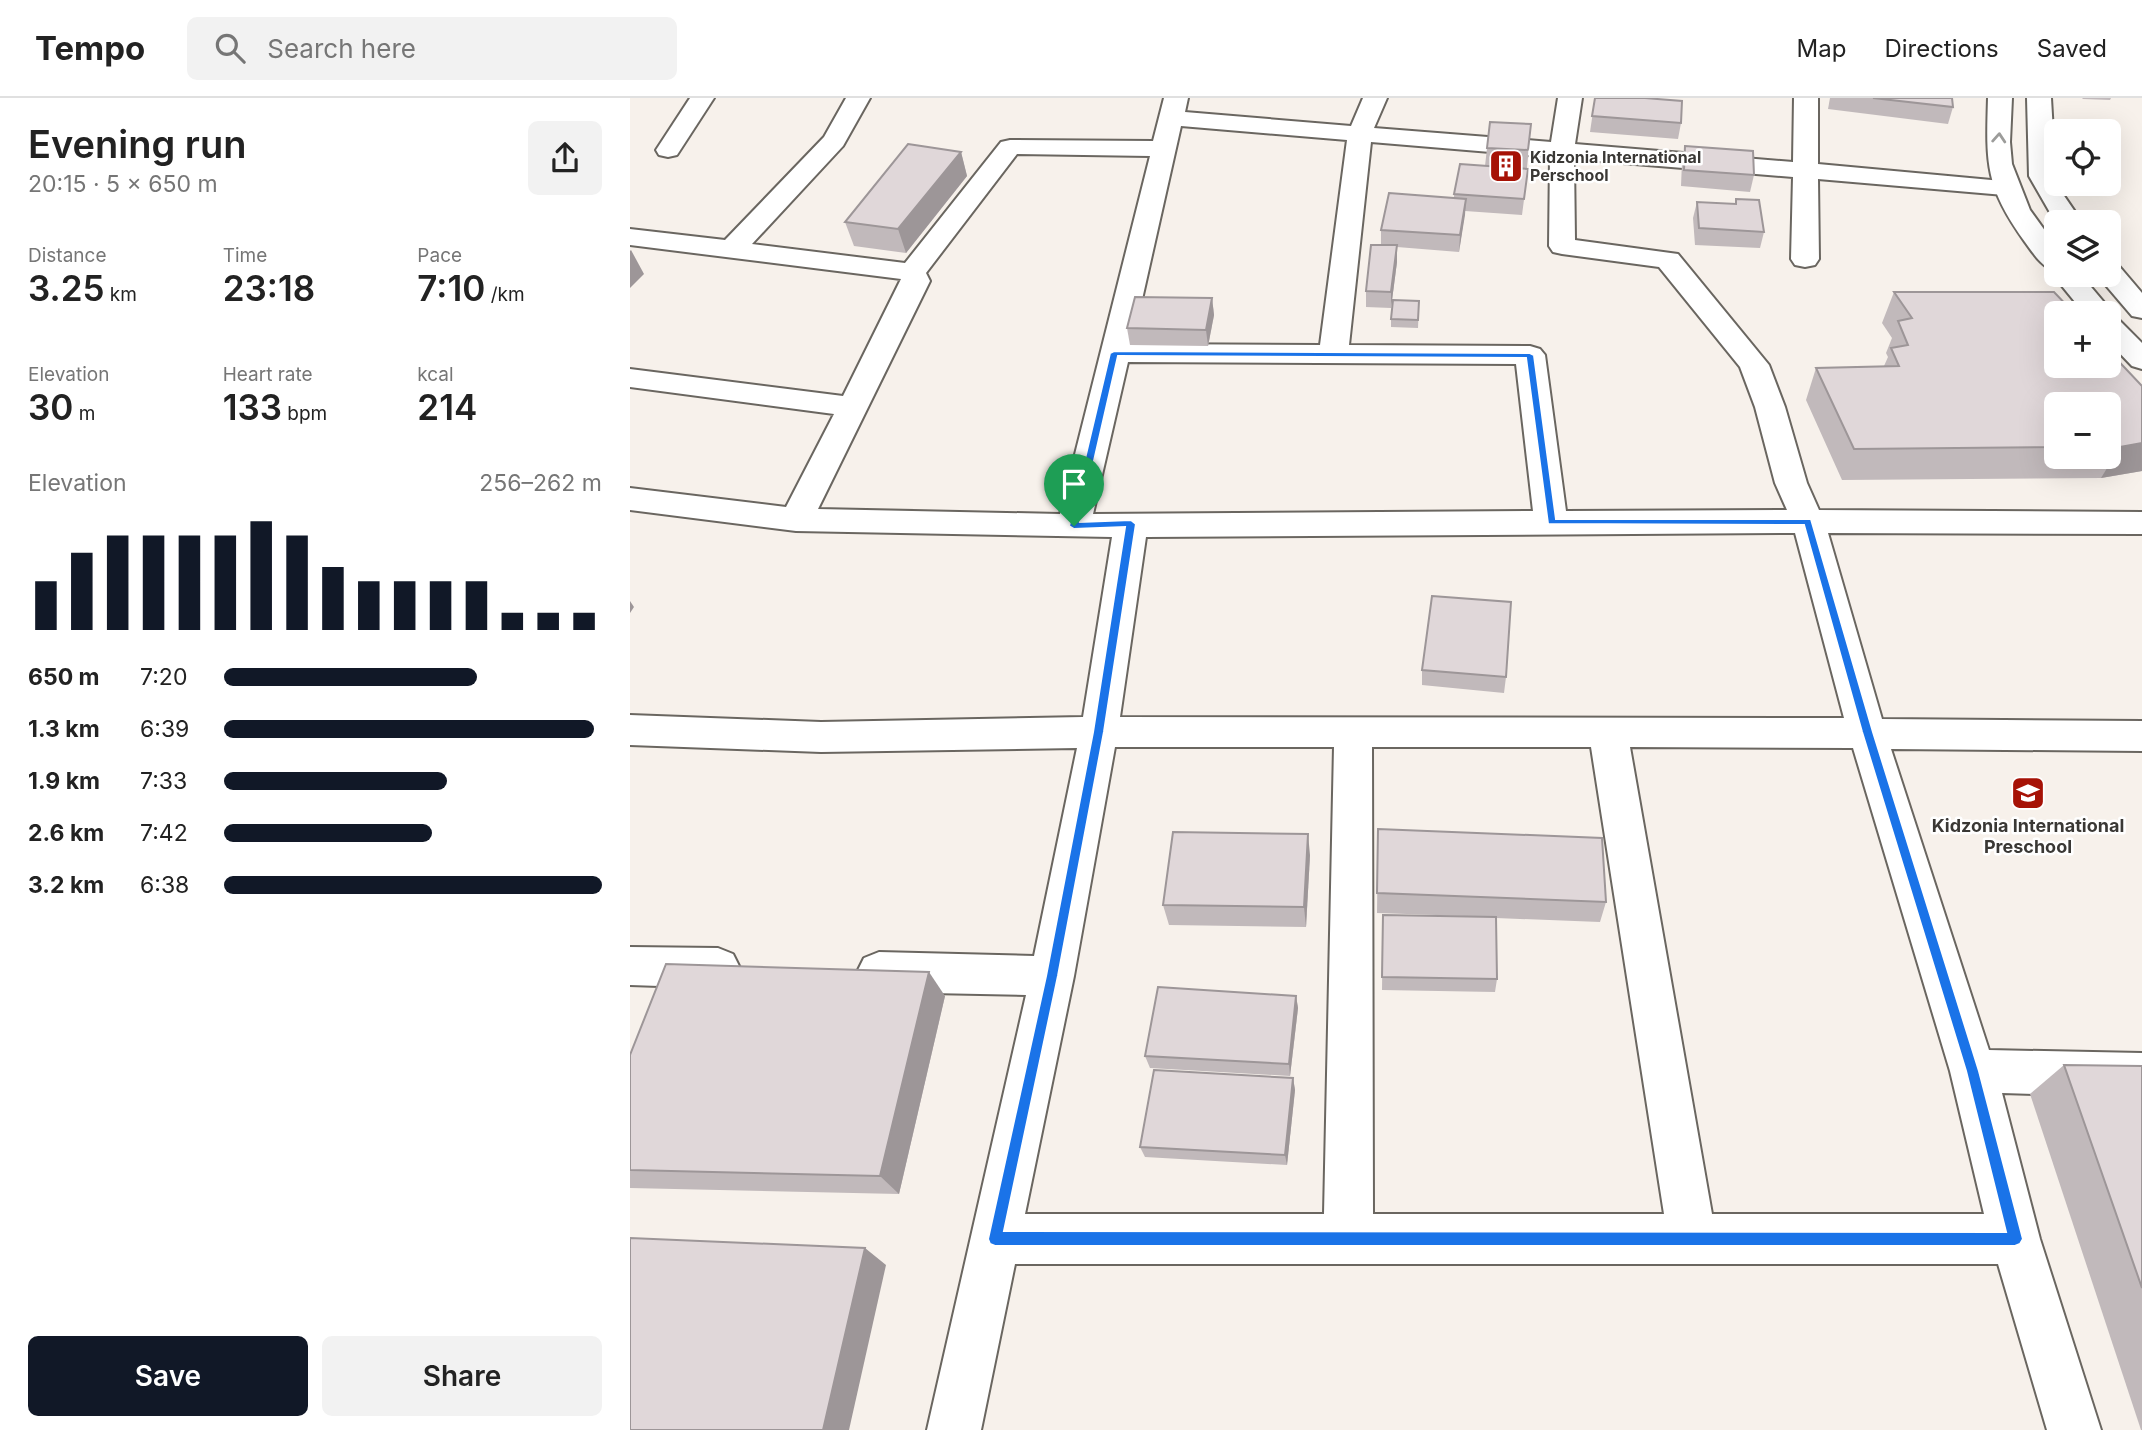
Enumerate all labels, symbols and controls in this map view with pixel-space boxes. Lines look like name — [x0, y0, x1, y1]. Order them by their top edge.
search box — [187, 17, 677, 80]
text: Tempo — [35, 28, 145, 68]
icon: search — [211, 29, 249, 67]
text: Search here — [267, 33, 416, 64]
text: Map — [1797, 34, 1846, 63]
text: Directions — [1884, 34, 1999, 63]
text: Saved — [2037, 34, 2107, 63]
map controls — [2044, 119, 2121, 469]
button: locate — [2044, 119, 2121, 196]
text: Evening run — [28, 121, 246, 167]
button: share — [528, 121, 602, 195]
one-way arrow — [1991, 133, 2006, 144]
building icon: Kidzonia International Perschool — [1487, 147, 1525, 185]
place label: Kidzonia International Perschool — [1530, 147, 1701, 185]
text: 20:15 · 5 × 650 m — [28, 170, 218, 198]
button: layers — [2044, 210, 2121, 287]
text: Distance — [28, 244, 106, 267]
text: Time — [223, 244, 267, 267]
text: Pace — [417, 244, 462, 267]
text: 3.25 — [28, 267, 105, 309]
text: 23:18 — [223, 267, 315, 309]
text: 7:10 — [417, 267, 485, 309]
text: km — [105, 283, 137, 306]
text: /km — [485, 283, 525, 306]
button: + — [2044, 301, 2121, 378]
text: Elevation — [28, 363, 109, 386]
text: Heart rate — [223, 363, 313, 386]
text: kcal — [417, 363, 454, 386]
text: 30 — [28, 386, 73, 428]
text: 133 — [223, 386, 282, 428]
text: 214 — [417, 386, 477, 428]
button: − — [2044, 392, 2121, 469]
text: m — [73, 402, 95, 425]
text: bpm — [282, 402, 327, 425]
pin — [1044, 454, 1104, 526]
icon: arrive — [1055, 465, 1093, 503]
text: Elevation — [28, 469, 127, 497]
text: 256–262 m — [479, 469, 602, 497]
text: 650 m — [28, 663, 100, 691]
text: 7:20 — [140, 663, 187, 691]
text: 1.3 km — [28, 715, 100, 743]
text: 6:39 — [140, 715, 189, 743]
text: 1.9 km — [28, 767, 100, 795]
text: 7:33 — [140, 767, 187, 795]
school or university icon: Kidzonia International Preschool — [2009, 774, 2047, 812]
place label: Kidzonia International Preschool — [1932, 815, 2124, 857]
text: 2.6 km — [28, 819, 104, 847]
text: 7:42 — [140, 819, 188, 847]
text: 3.2 km — [28, 871, 104, 899]
text: 6:38 — [140, 871, 189, 899]
button: Save — [28, 1336, 308, 1416]
button: Share — [322, 1336, 602, 1416]

